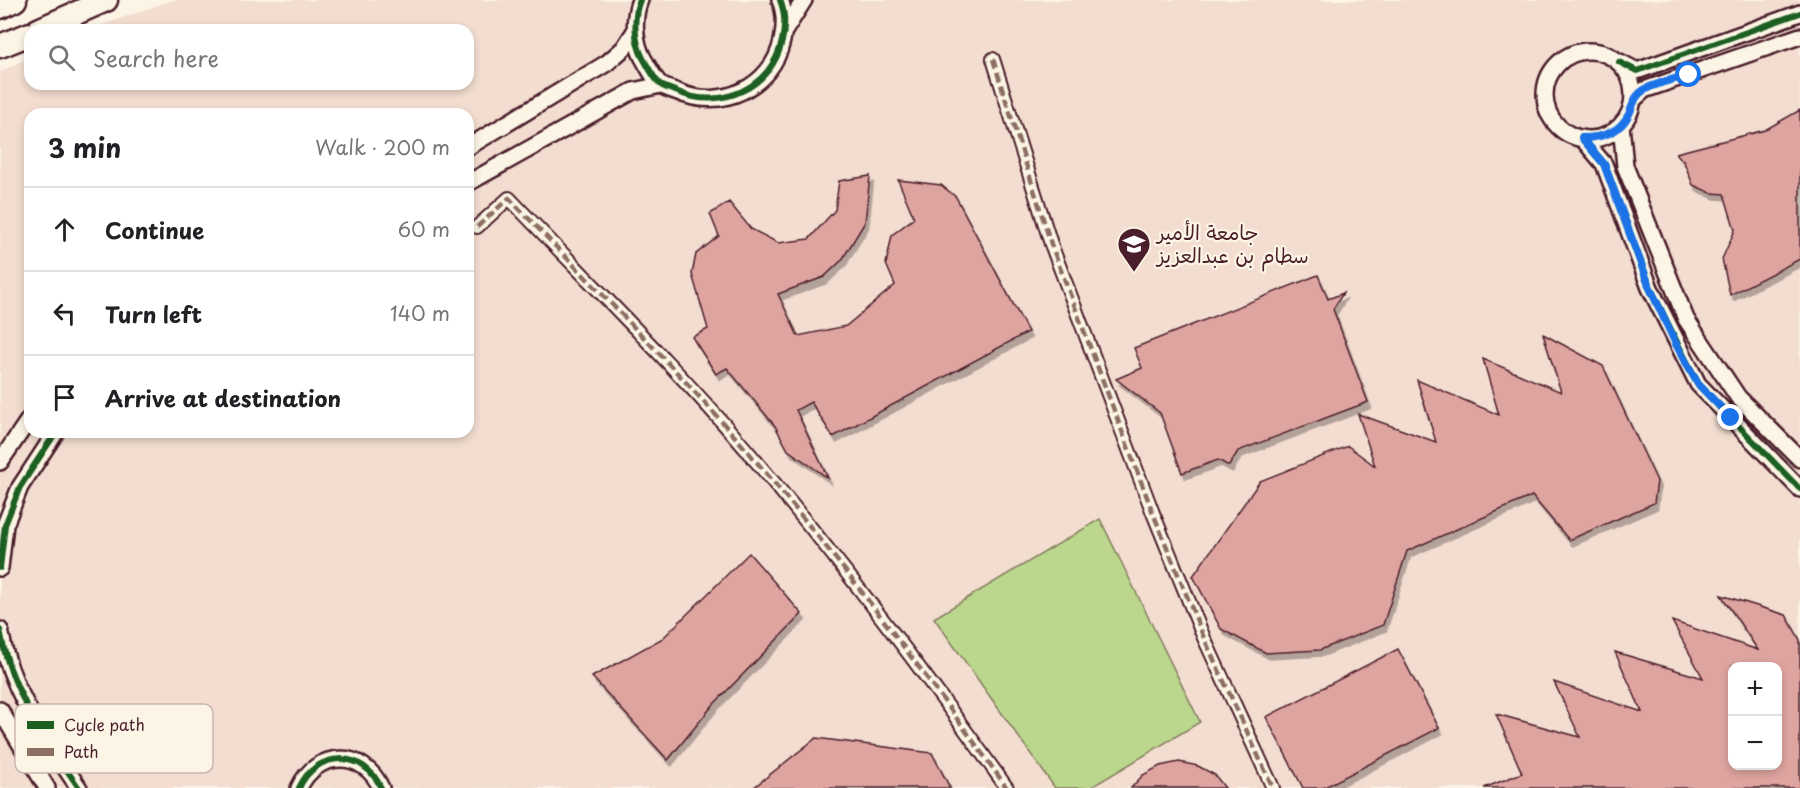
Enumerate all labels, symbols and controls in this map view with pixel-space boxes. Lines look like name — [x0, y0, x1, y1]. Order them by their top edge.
search box — [24, 24, 474, 90]
icon: search — [45, 41, 78, 74]
text: Search here — [93, 41, 219, 74]
route start — [1675, 61, 1701, 87]
text: 3 min — [48, 128, 121, 167]
text: Walk · 200 m — [315, 132, 450, 162]
icon: ahead — [48, 213, 81, 246]
text: Continue — [105, 213, 204, 246]
text: 60 m — [398, 214, 450, 244]
place label: جامعة الأمير سطام بن عبدالعزيز — [1155, 217, 1309, 272]
school or university icon: جامعة الأمير سطام بن عبدالعزيز — [1116, 226, 1152, 273]
icon: left — [48, 297, 81, 330]
text: Turn left — [105, 297, 202, 330]
text: 140 m — [390, 298, 450, 328]
icon: arrive — [48, 381, 81, 414]
text: Arrive at destination — [105, 381, 341, 414]
route end — [1717, 404, 1743, 430]
map controls — [1728, 662, 1782, 770]
button: + — [1728, 662, 1782, 716]
legend — [15, 704, 213, 773]
text: Cycle path — [64, 712, 145, 736]
button: − — [1728, 716, 1782, 770]
text: Path — [64, 739, 99, 763]

